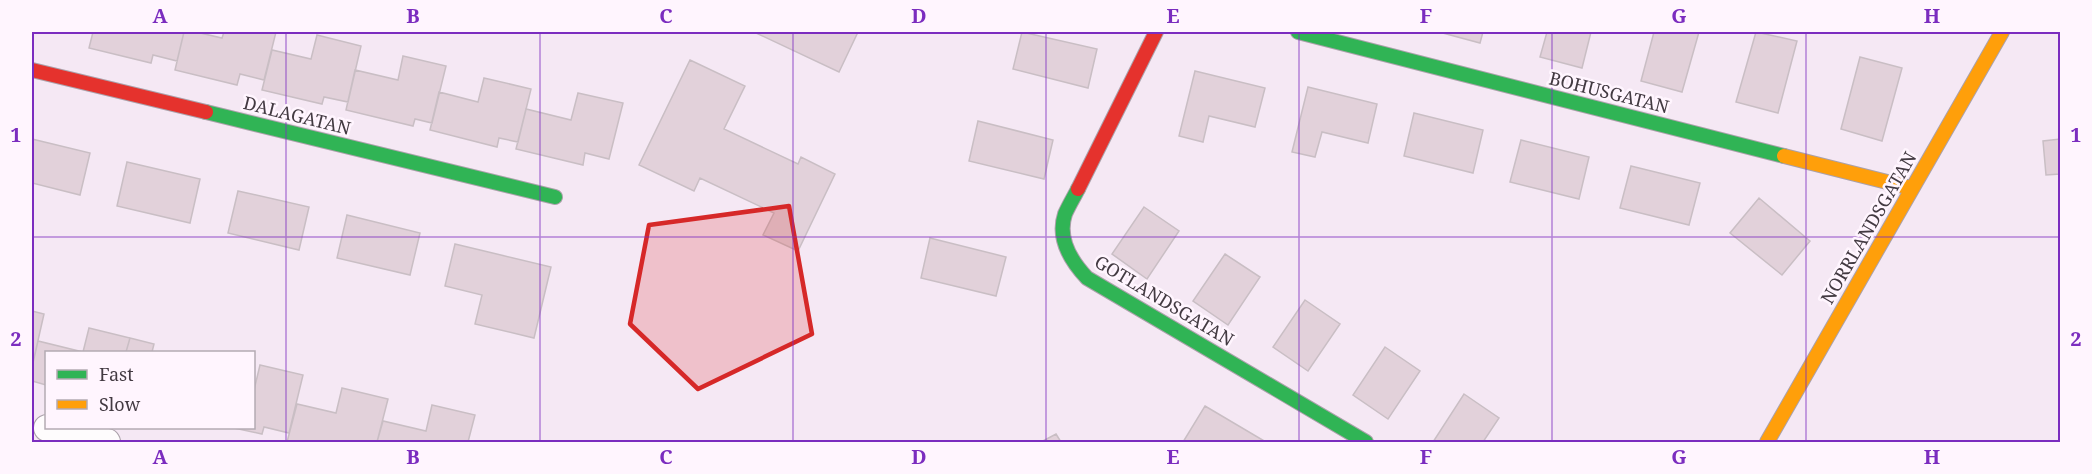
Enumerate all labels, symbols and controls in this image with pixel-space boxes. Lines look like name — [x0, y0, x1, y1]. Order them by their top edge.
text: A — [152, 2, 168, 29]
text: B — [406, 2, 420, 29]
text: C — [659, 2, 673, 29]
text: D — [911, 2, 927, 29]
text: E — [1166, 2, 1180, 29]
text: F — [1420, 2, 1432, 29]
text: G — [1671, 2, 1687, 29]
text: H — [1924, 2, 1940, 29]
street label: BOHUSGATAN — [1547, 66, 1672, 119]
street label: DALAGATAN — [241, 90, 354, 140]
text: 1 — [10, 121, 22, 148]
text: 1 — [2070, 121, 2082, 148]
street label: NORRLANDSGATAN — [1815, 147, 1922, 308]
street label: GOTLANDSGATAN — [1091, 249, 1239, 351]
text: 2 — [10, 325, 22, 352]
text: 2 — [2070, 325, 2082, 352]
legend — [45, 351, 255, 429]
text: Fast — [99, 362, 134, 386]
text: Slow — [99, 392, 141, 416]
text: A — [152, 443, 168, 470]
text: B — [406, 443, 420, 470]
text: C — [659, 443, 673, 470]
text: D — [911, 443, 927, 470]
text: E — [1166, 443, 1180, 470]
text: F — [1420, 443, 1432, 470]
text: G — [1671, 443, 1687, 470]
text: H — [1924, 443, 1940, 470]

